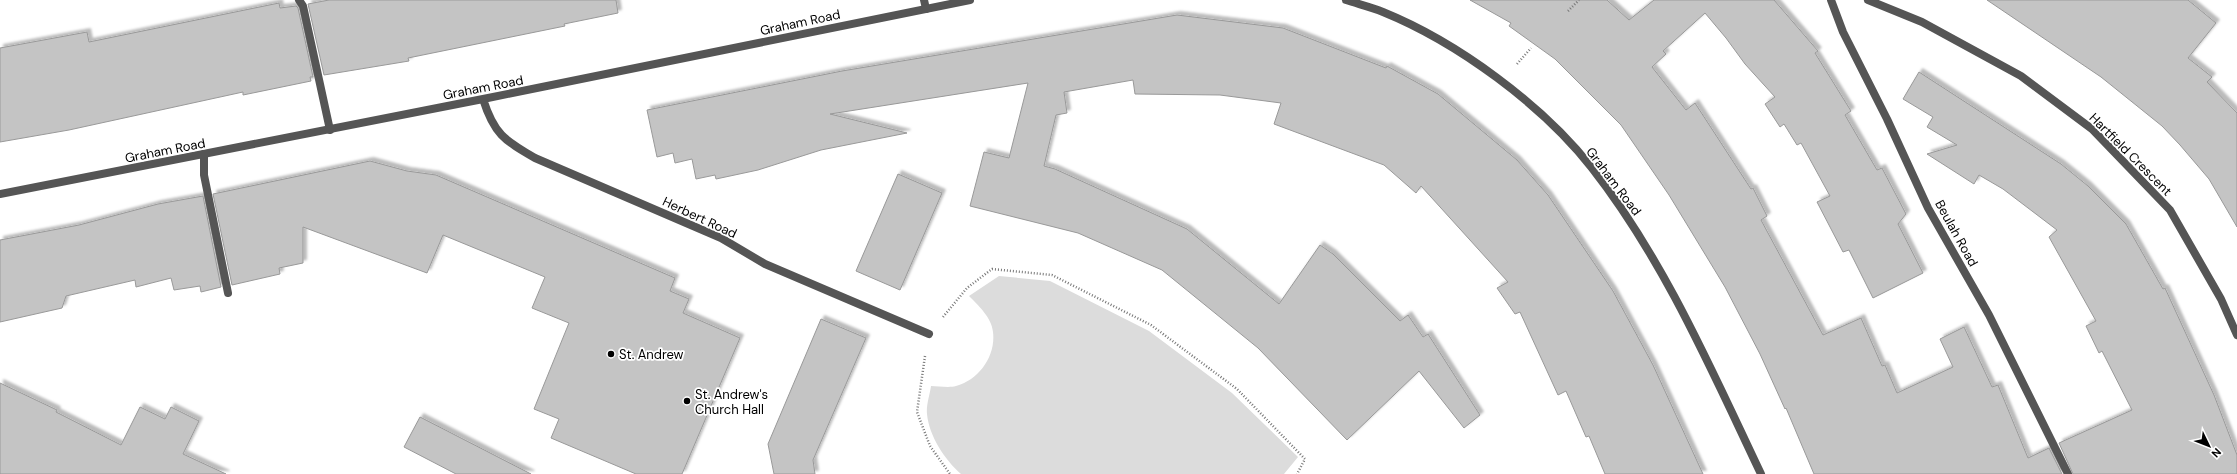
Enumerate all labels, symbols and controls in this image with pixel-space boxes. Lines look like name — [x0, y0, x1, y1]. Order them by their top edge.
street label: Graham Road — [758, 6, 842, 39]
street label: Graham Road — [441, 71, 525, 104]
street label: Hartfield Crescent — [2086, 109, 2176, 199]
street label: Graham Road — [123, 134, 207, 167]
street label: Graham Road — [1582, 144, 1645, 219]
street label: Herbert Road — [660, 193, 740, 242]
street label: Beulah Road — [1931, 197, 1982, 270]
place label: St. Andrew — [619, 346, 684, 363]
marker: St. Andrew — [606, 349, 616, 359]
place label: St. Andrew's Church Hall — [695, 386, 768, 418]
marker: St. Andrew's Church Hall — [682, 396, 692, 406]
north arrow — [2189, 426, 2229, 466]
text: N — [2208, 445, 2224, 461]

